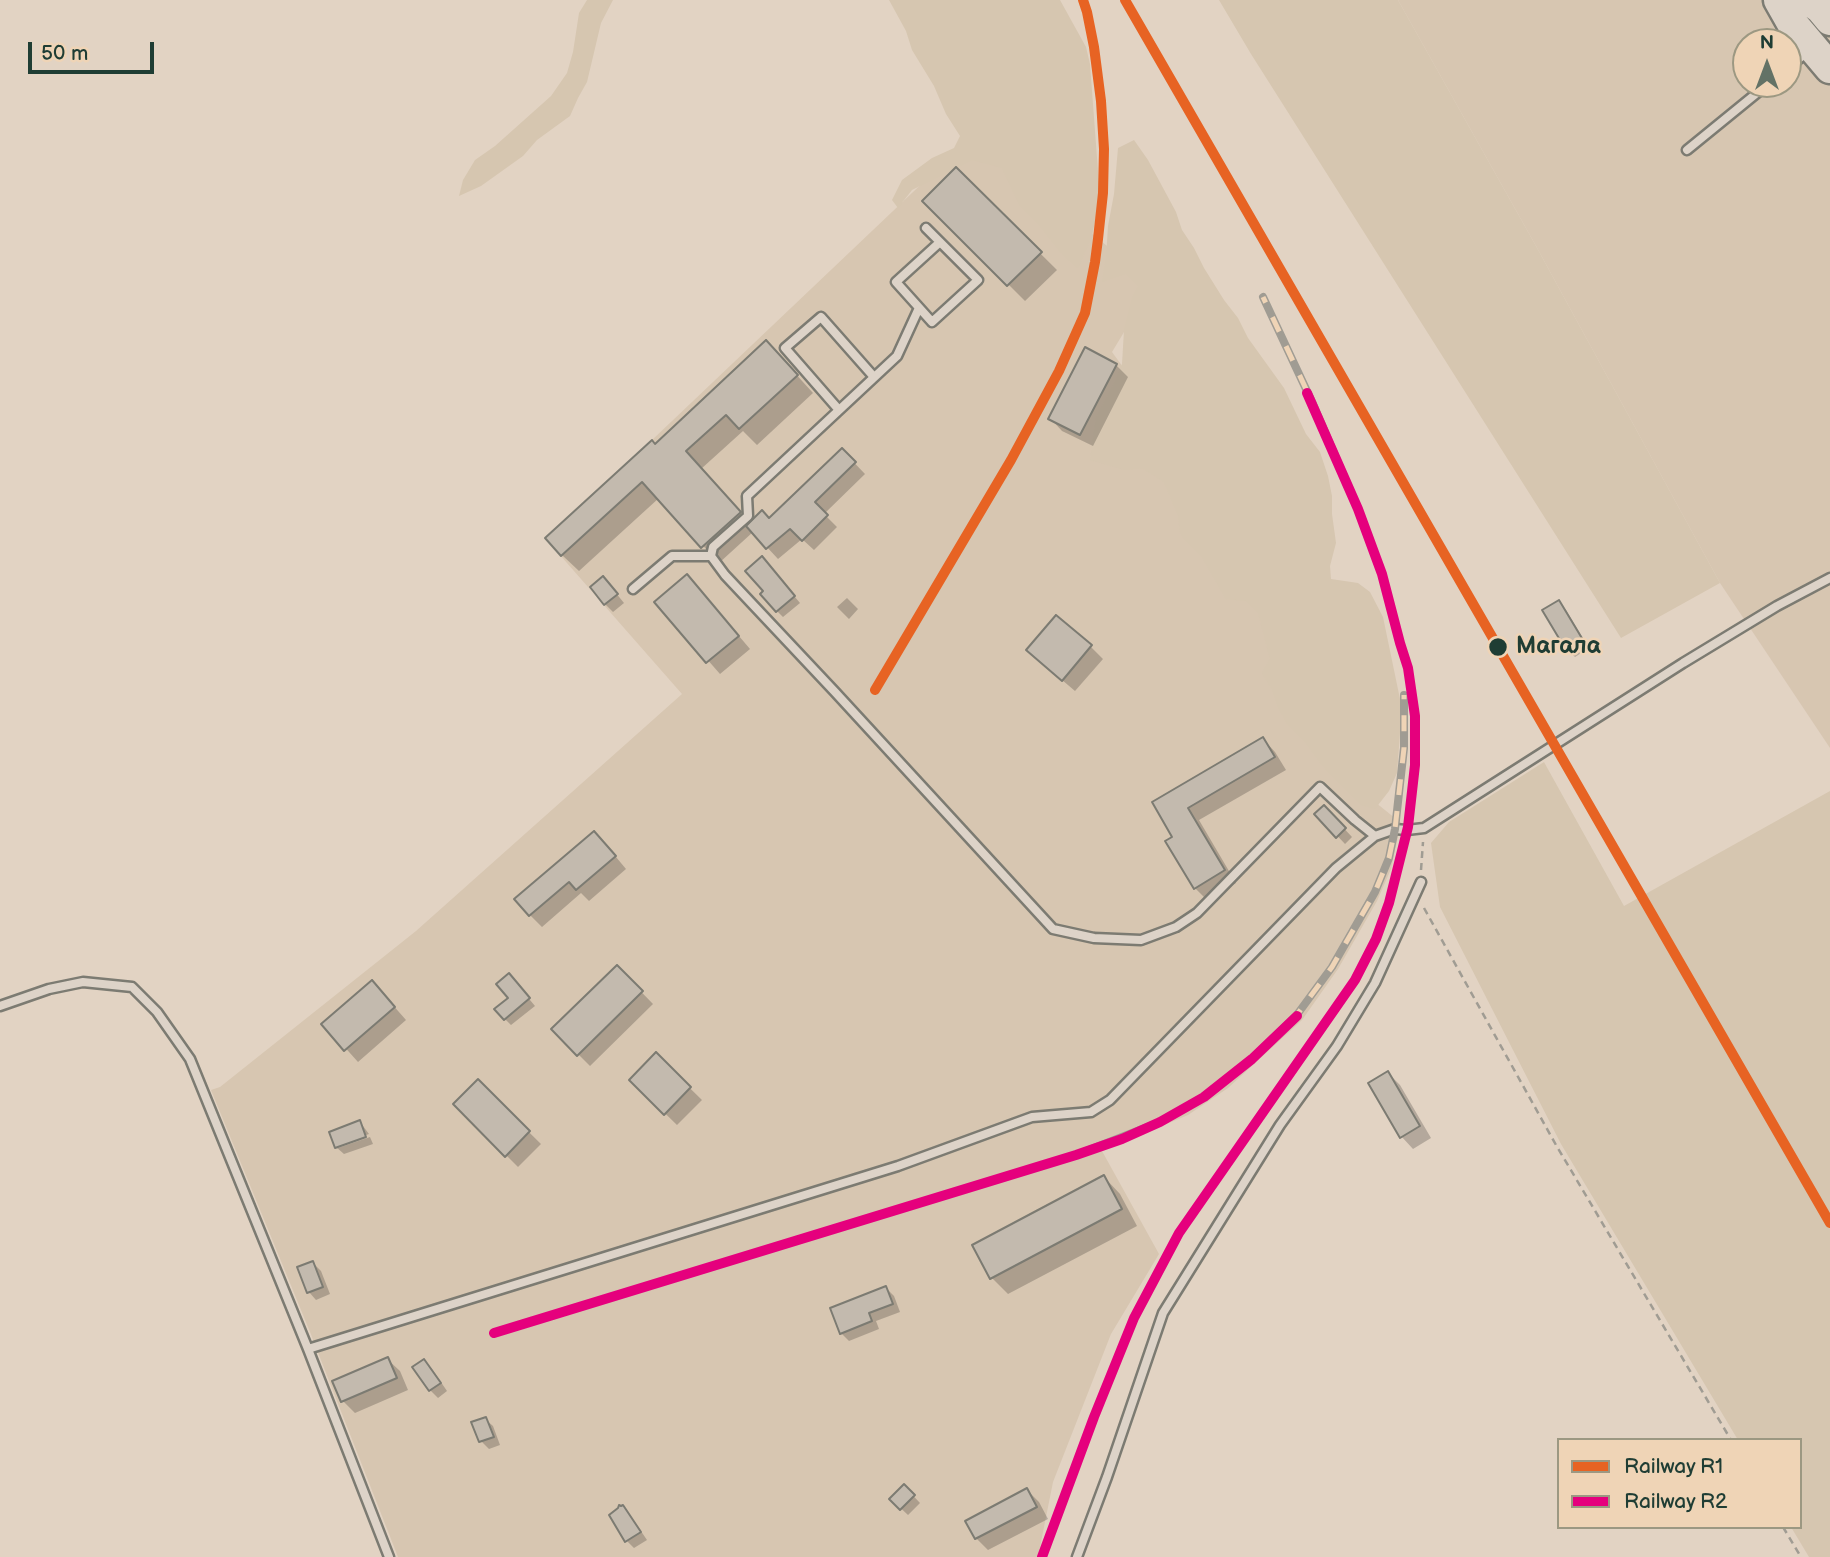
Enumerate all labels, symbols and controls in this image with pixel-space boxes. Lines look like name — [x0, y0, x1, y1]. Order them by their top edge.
scale bar — [32, 28, 158, 72]
north arrow — [1732, 28, 1802, 98]
text: N — [1760, 32, 1774, 55]
text: 50 m — [41, 41, 88, 66]
place label: Магала — [1516, 633, 1601, 661]
marker: Магала — [1487, 636, 1509, 658]
legend — [1557, 1438, 1802, 1529]
text: Railway R1 — [1624, 1454, 1723, 1479]
text: Railway R2 — [1624, 1489, 1727, 1514]

